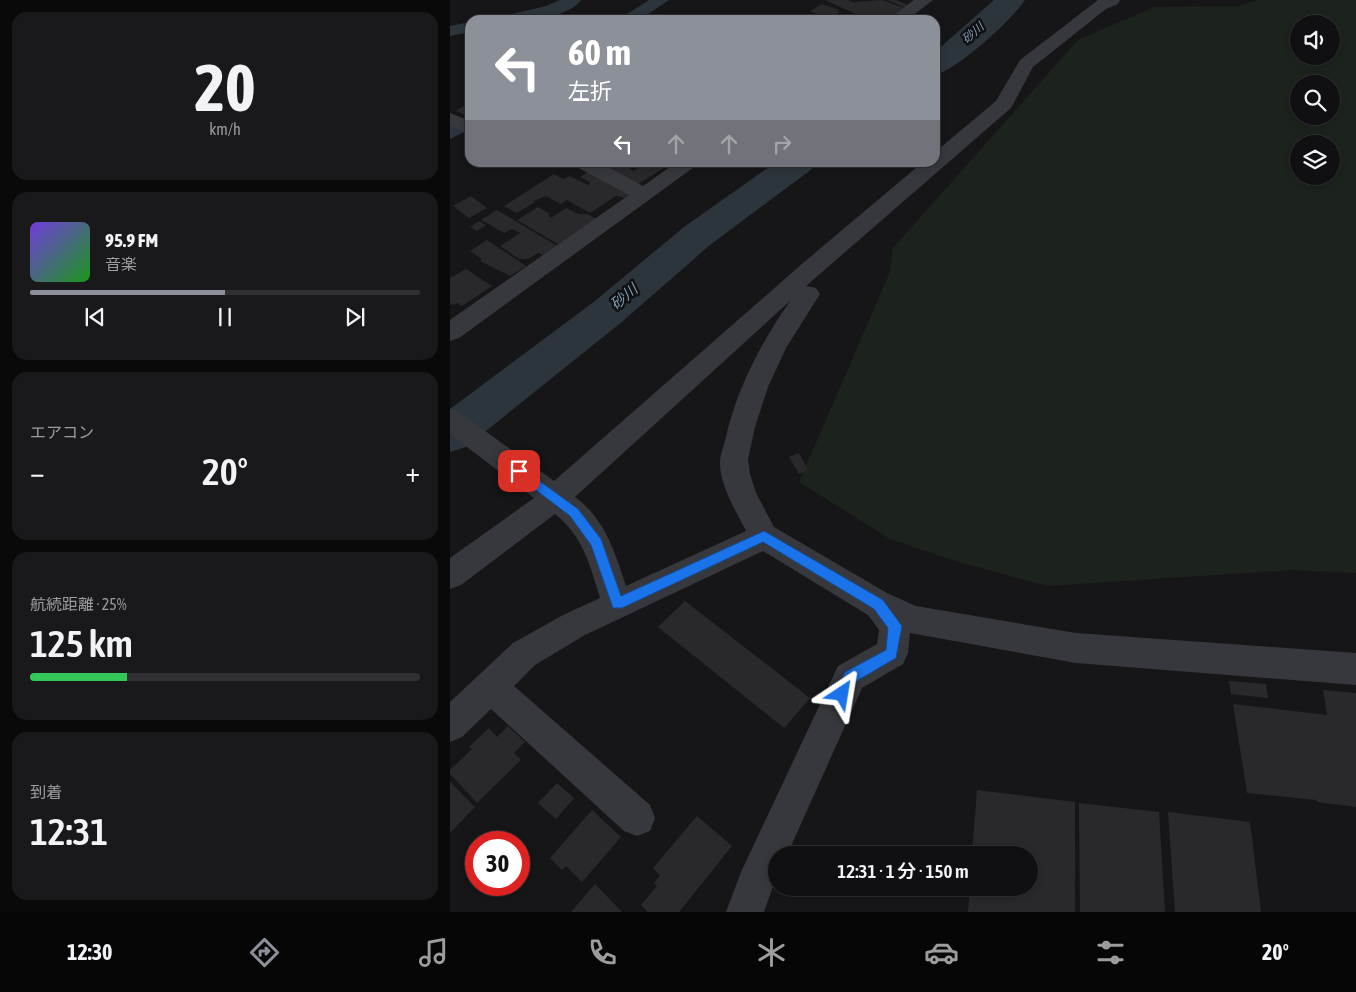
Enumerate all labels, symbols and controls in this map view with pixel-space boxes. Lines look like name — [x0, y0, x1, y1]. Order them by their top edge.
map controls — [1290, 15, 1340, 185]
button: sound — [1290, 15, 1340, 65]
water label: 砂川 — [959, 19, 988, 46]
text: 60 m — [568, 32, 631, 72]
icon: left — [485, 35, 550, 100]
text: 20 — [194, 50, 256, 125]
button: search — [1290, 75, 1340, 125]
text: 左折 — [568, 78, 612, 104]
text: km/h — [209, 120, 241, 138]
icon: left — [609, 130, 637, 158]
icon: ahead — [662, 130, 690, 158]
icon: ahead — [715, 130, 743, 158]
icon: right — [768, 130, 796, 158]
button: layers — [1290, 135, 1340, 185]
text: 95.9 FM — [105, 229, 158, 251]
text: 音楽 — [105, 255, 137, 273]
water label: 砂川 — [607, 279, 642, 313]
icon: previous — [81, 303, 109, 331]
icon: pause — [211, 303, 239, 331]
icon: next — [341, 303, 369, 331]
text: エアコン — [30, 423, 94, 441]
text: 20° — [202, 450, 248, 493]
pin — [498, 450, 540, 492]
text: − — [30, 456, 45, 488]
text: + — [405, 456, 420, 488]
icon: arrive — [505, 457, 533, 485]
text: 航続距離 · 25% — [30, 595, 127, 613]
text: 125 km — [30, 622, 133, 665]
position arrow — [815, 667, 867, 719]
text: 到着 — [30, 783, 62, 801]
text: 12:31 — [30, 810, 108, 853]
speed limit sign: 30 — [465, 831, 530, 896]
text: 12:31 · 1 分 · 150 m — [837, 860, 969, 882]
icon: directions — [247, 935, 282, 970]
icon: music — [416, 935, 451, 970]
icon: phone — [585, 935, 620, 970]
icon: climate — [754, 935, 789, 970]
icon: car — [924, 935, 959, 970]
icon: filters — [1093, 935, 1128, 970]
text: 12:30 — [67, 939, 112, 965]
text: 20° — [1262, 939, 1289, 965]

